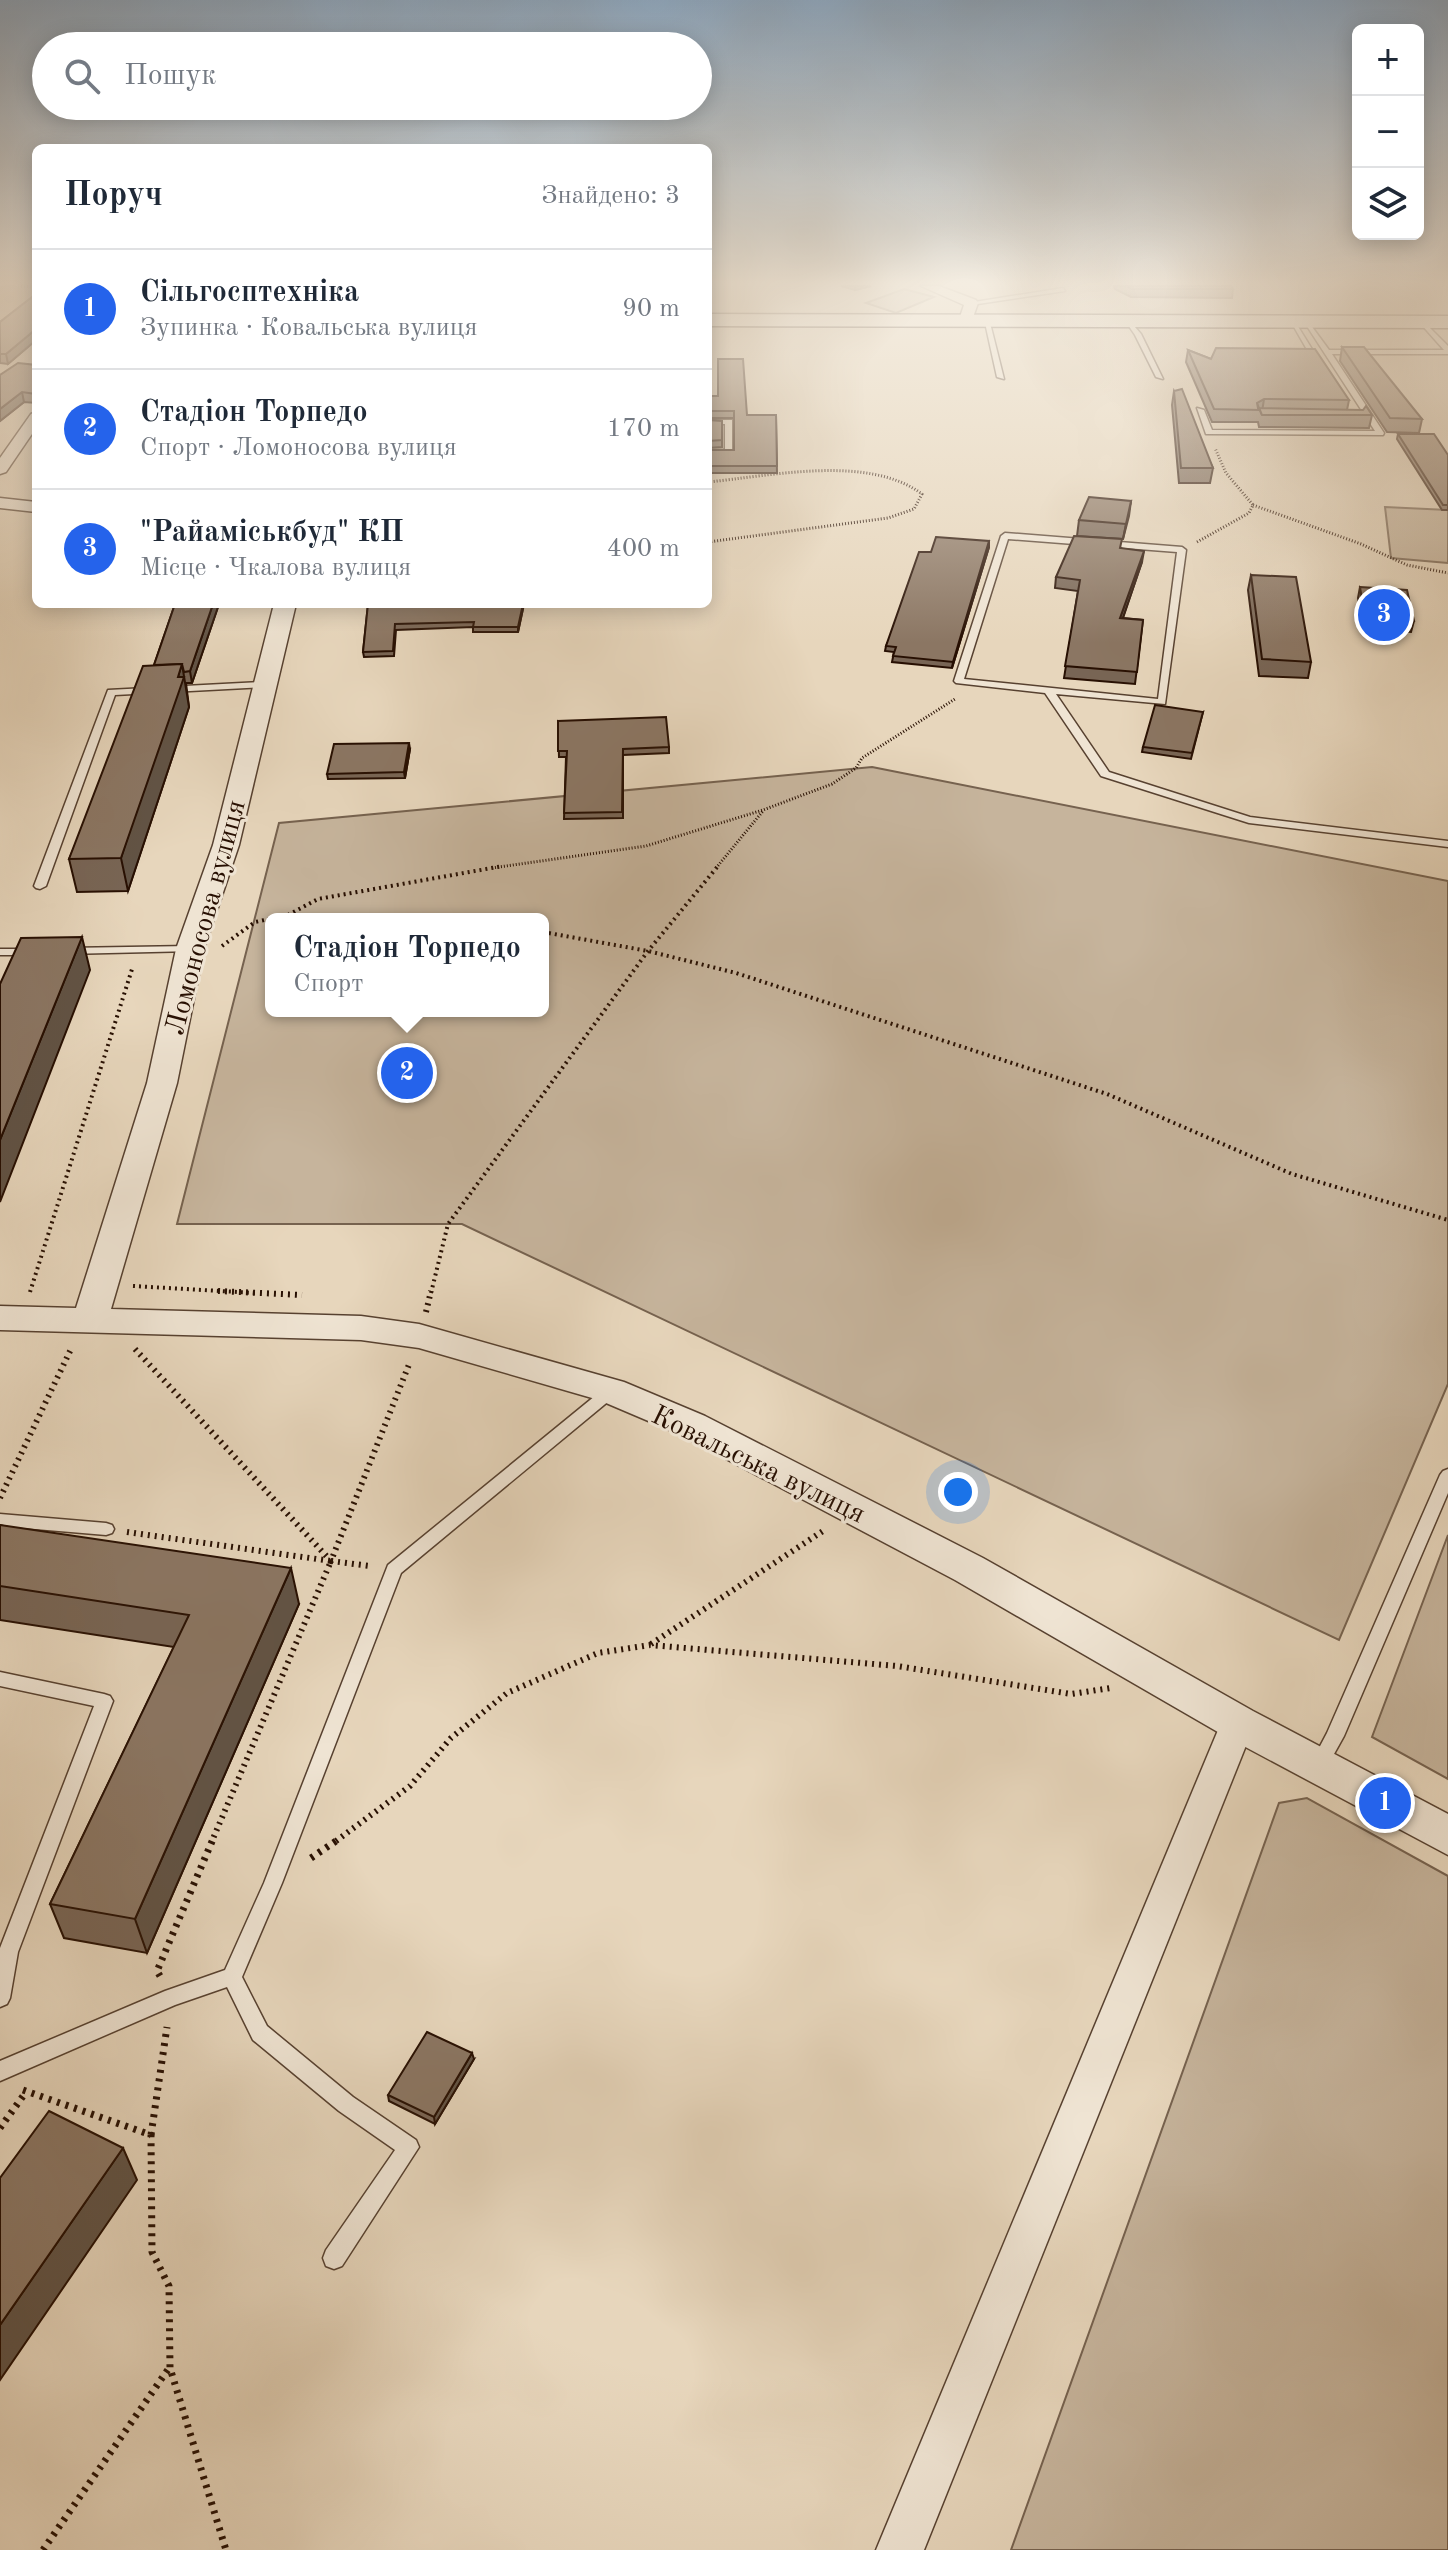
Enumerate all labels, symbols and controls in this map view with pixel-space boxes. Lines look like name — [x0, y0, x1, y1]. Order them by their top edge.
map controls — [1352, 24, 1424, 240]
button: + — [1352, 24, 1424, 96]
search box — [32, 32, 712, 120]
icon: search — [60, 54, 104, 98]
text: Пошук — [124, 61, 216, 91]
button: − — [1352, 96, 1424, 168]
button: layers — [1352, 168, 1424, 240]
text: Поруч — [64, 179, 163, 213]
text: Знайдено: 3 — [541, 183, 680, 209]
text: Сільгосптехніка — [140, 278, 359, 308]
text: 1 — [82, 296, 98, 322]
text: 90 m — [622, 296, 680, 322]
text: Зупинка · Ковальська вулиця — [140, 315, 478, 341]
text: Стадіон Торпедо — [140, 398, 368, 428]
text: 2 — [82, 416, 98, 442]
text: 170 m — [607, 416, 680, 442]
text: Спорт · Ломоносова вулиця — [140, 435, 457, 461]
text: "Райаміськбуд" КП — [140, 518, 404, 548]
text: 3 — [82, 536, 98, 562]
text: 400 m — [607, 536, 680, 562]
text: Місце · Чкалова вулиця — [140, 555, 411, 581]
pin: 3 — [1358, 585, 1410, 645]
street label: Ломоносова вулиця — [162, 797, 252, 1038]
popup — [265, 913, 549, 1017]
text: Стадіон Торпедо — [293, 934, 521, 964]
text: Спорт — [293, 971, 364, 997]
pin: 2 — [381, 1043, 433, 1103]
street label: Ковальська вулиця — [646, 1402, 869, 1530]
your location — [938, 1472, 978, 1512]
pin: 1 — [1359, 1773, 1411, 1833]

